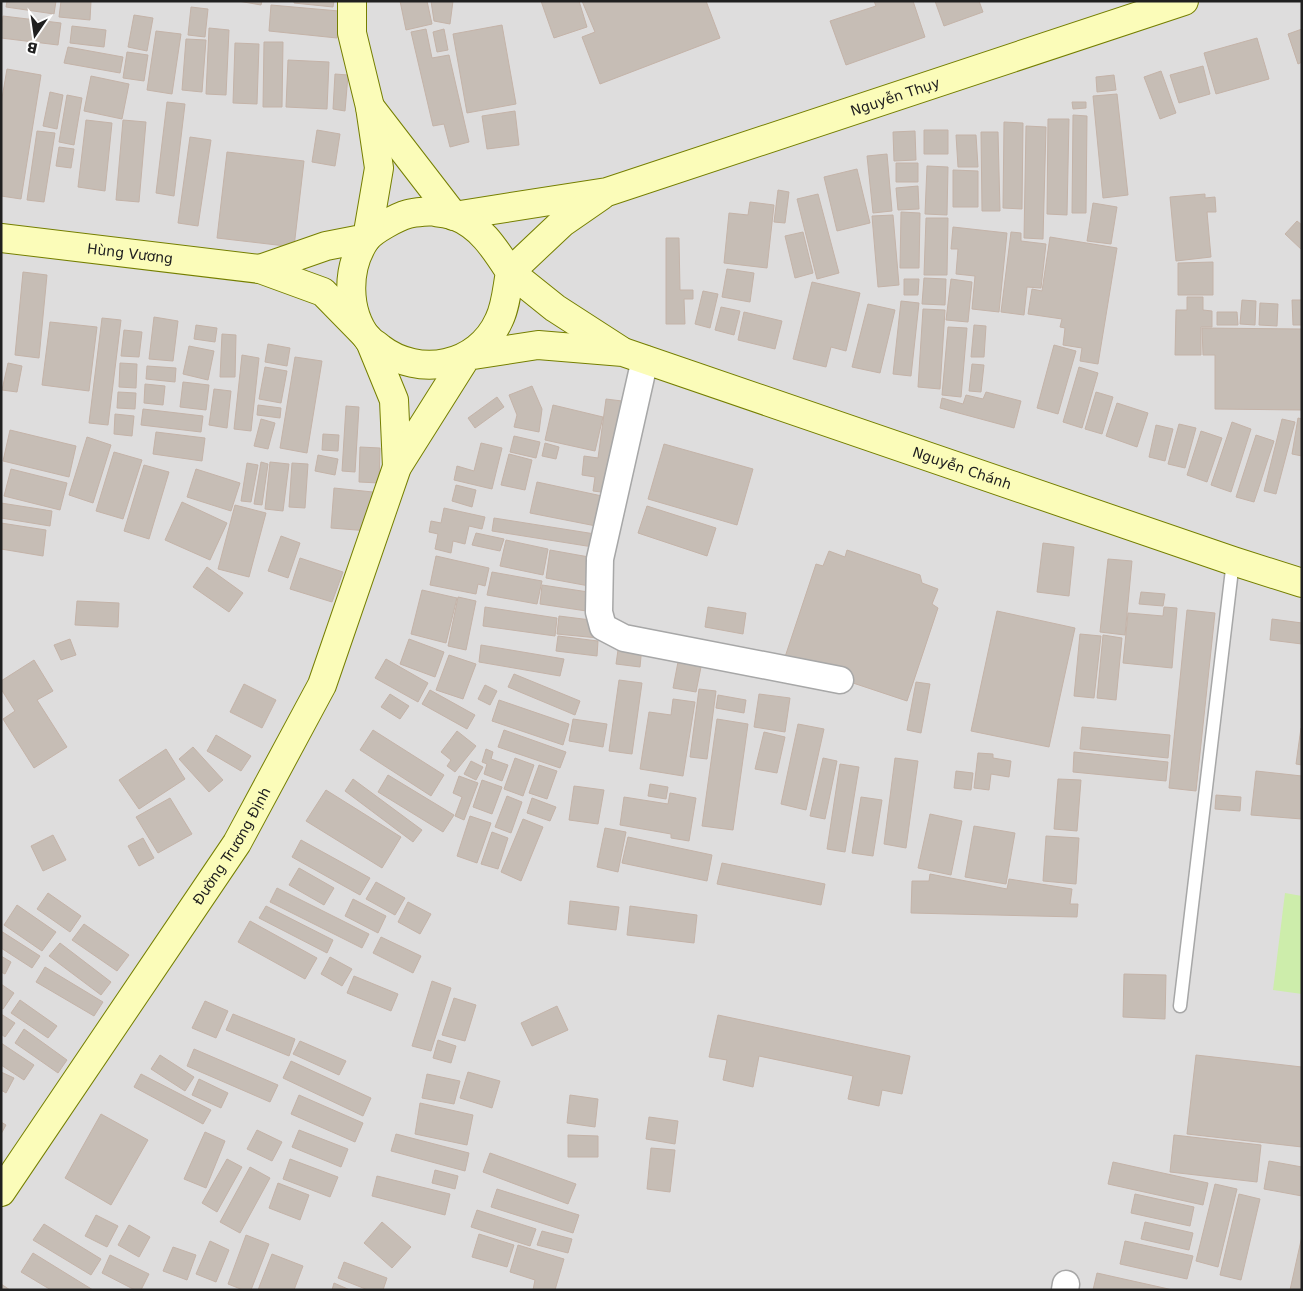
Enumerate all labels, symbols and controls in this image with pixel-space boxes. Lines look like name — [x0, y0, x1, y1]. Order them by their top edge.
north arrow — [10, 10, 60, 60]
text: B — [25, 39, 39, 57]
street label: Nguyễn Thụy — [848, 74, 942, 119]
street label: Hùng Vương — [86, 240, 174, 267]
street label: Nguyễn Chánh — [910, 444, 1014, 493]
street label: Đường Trương Định — [190, 784, 274, 908]

